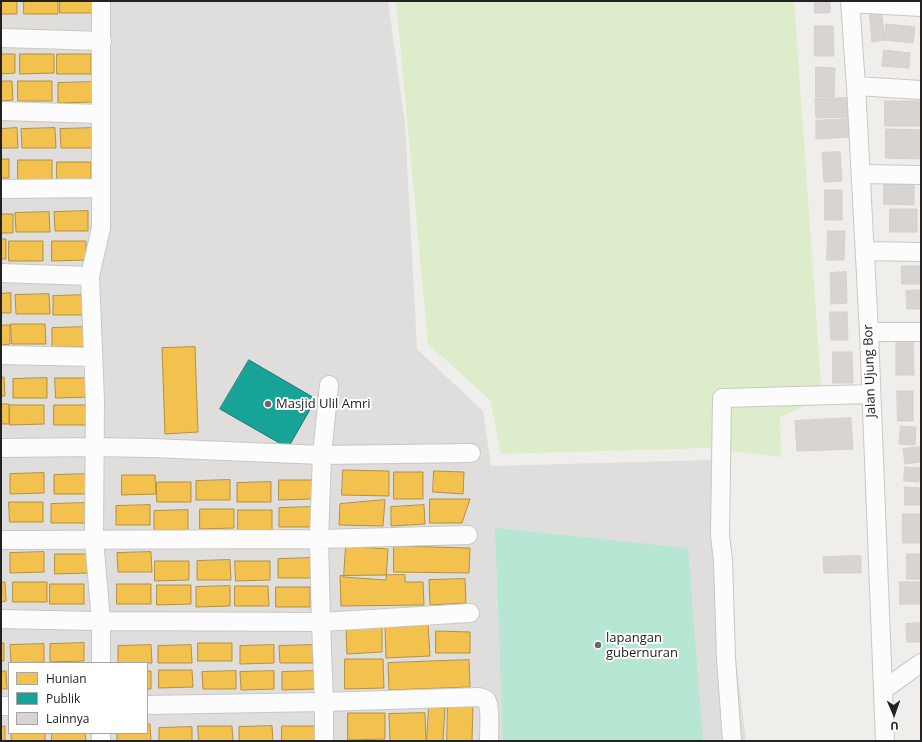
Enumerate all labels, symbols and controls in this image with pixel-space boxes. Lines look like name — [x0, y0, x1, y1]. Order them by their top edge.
street label: Jalan Ujung Bor — [861, 324, 879, 418]
place label: Masjid Ulil Amri — [276, 396, 371, 412]
marker: Masjid Ulil Amri — [263, 399, 273, 409]
place label: lapangan gubernuran — [606, 630, 678, 661]
marker: lapangan gubernuran — [593, 640, 603, 650]
legend — [8, 662, 148, 734]
text: Hunian — [46, 670, 87, 687]
text: Publik — [46, 690, 80, 707]
north arrow — [874, 694, 914, 734]
text: Lainnya — [46, 710, 89, 727]
text: U — [890, 719, 899, 734]

